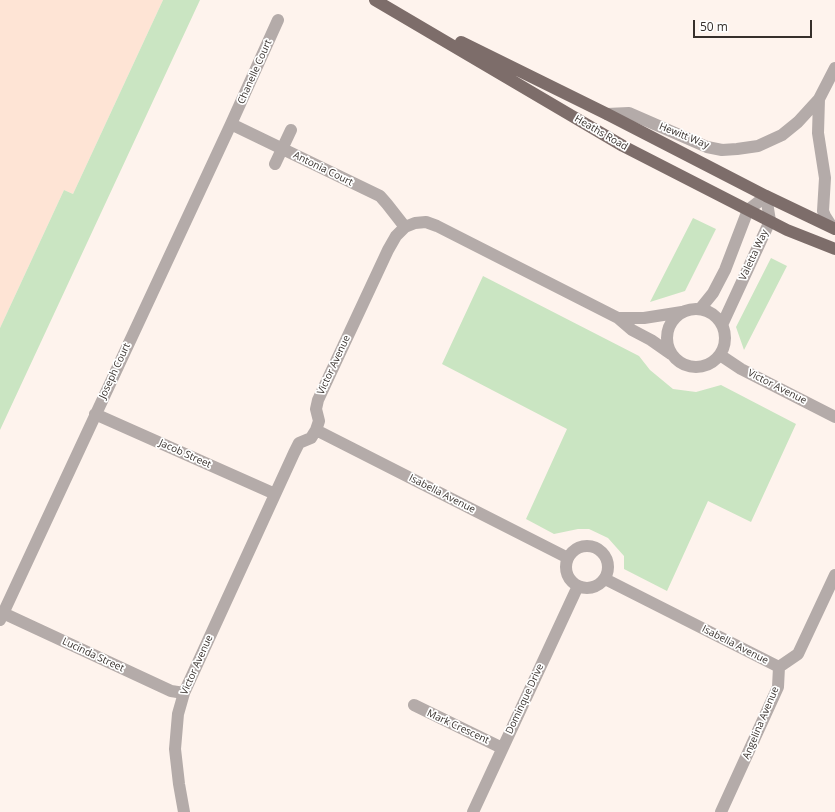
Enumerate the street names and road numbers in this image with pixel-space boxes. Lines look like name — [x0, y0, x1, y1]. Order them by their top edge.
street label: Chanelle Court — [235, 38, 275, 106]
street label: Heaths Road — [572, 113, 630, 153]
street label: Hewitt Way — [657, 121, 711, 151]
street label: Antonia Court — [291, 149, 355, 189]
street label: Valetta Way — [737, 228, 771, 282]
street label: Victor Avenue — [315, 333, 353, 397]
street label: Joseph Court — [97, 341, 133, 401]
street label: Victor Avenue — [746, 367, 808, 407]
street label: Jacob Street — [157, 437, 213, 471]
street label: Isabella Avenue — [407, 472, 477, 516]
street label: Isabella Avenue — [700, 623, 770, 667]
street label: Victor Avenue — [178, 633, 216, 697]
street label: Lucinda Street — [60, 635, 126, 675]
street label: Dominque Drive — [503, 662, 547, 736]
street label: Angelina Avenue — [740, 685, 782, 761]
street label: Mark Crescent — [425, 707, 491, 747]

